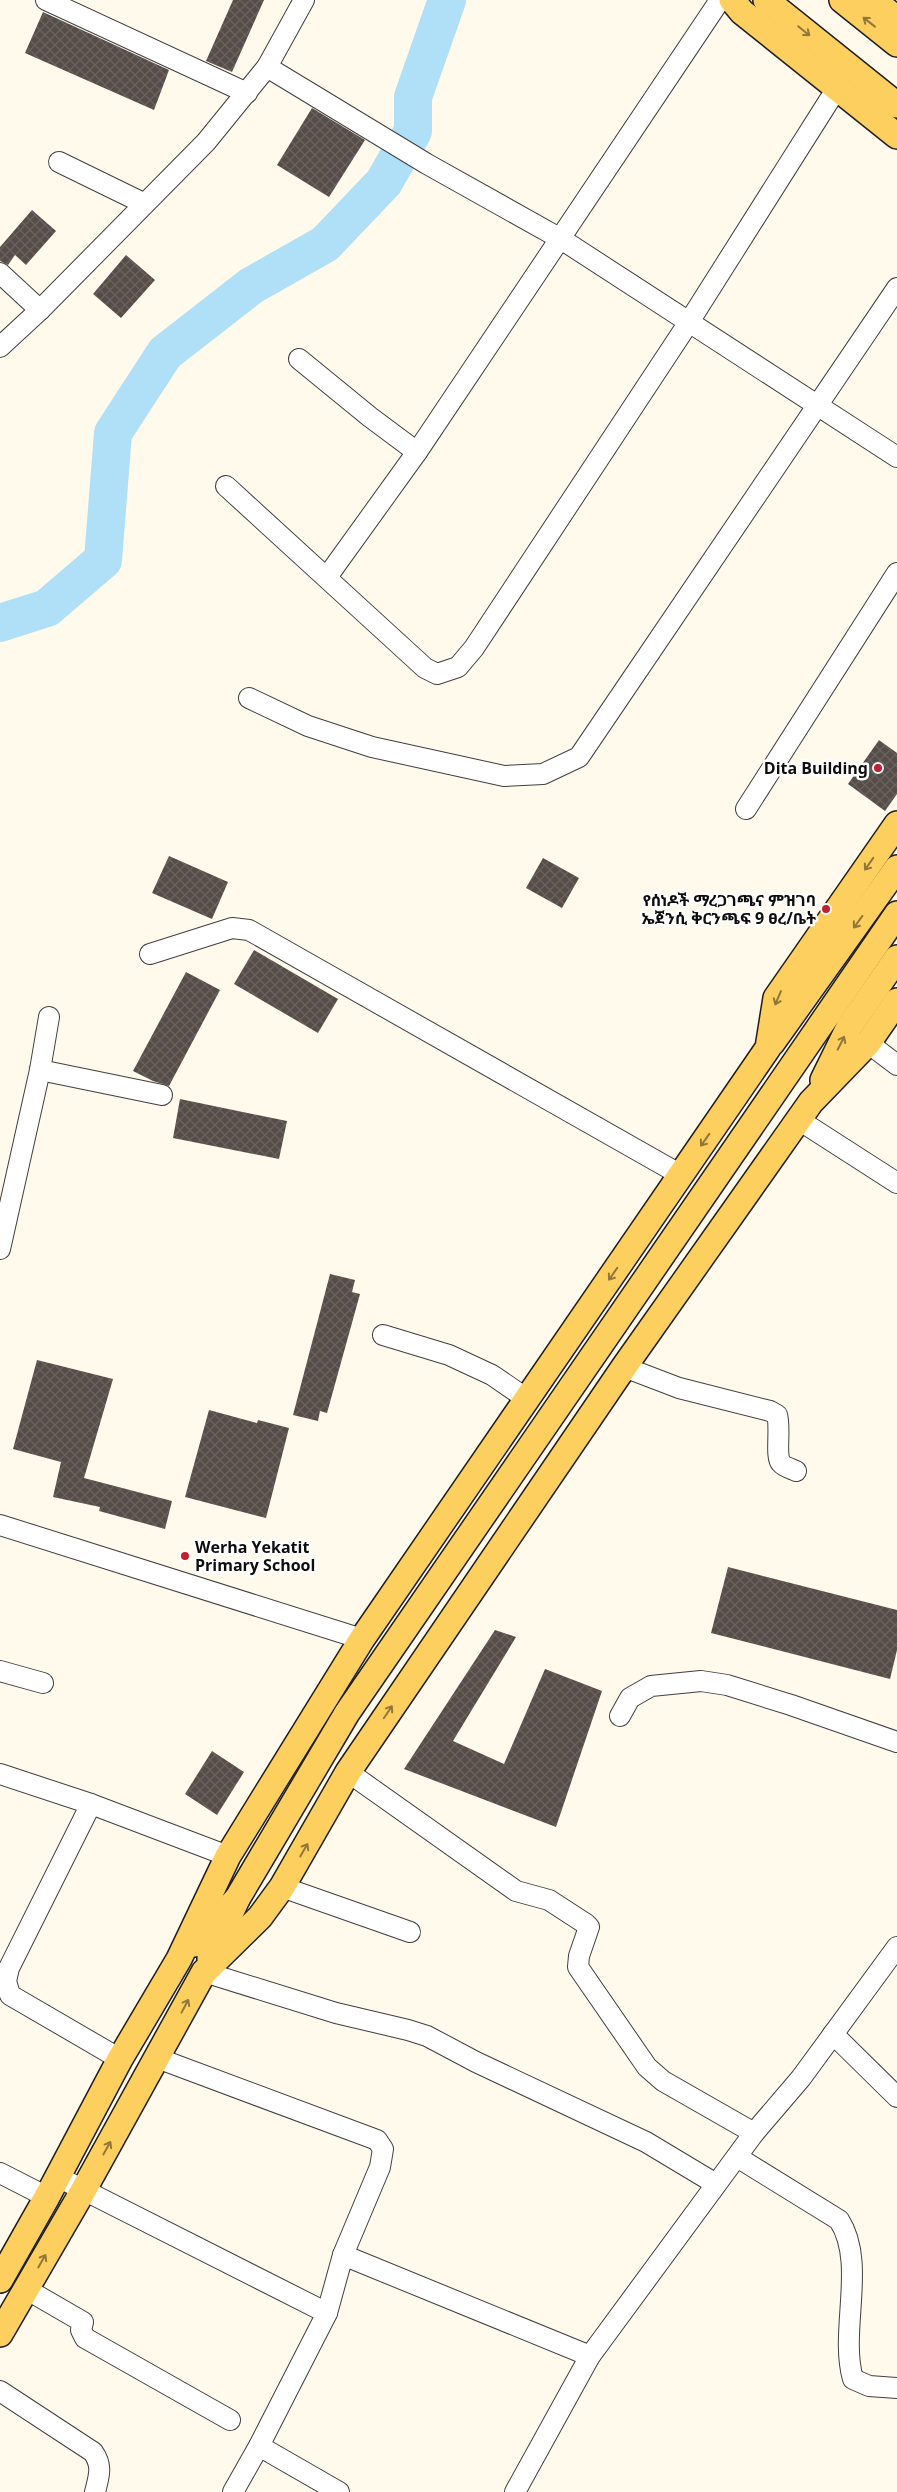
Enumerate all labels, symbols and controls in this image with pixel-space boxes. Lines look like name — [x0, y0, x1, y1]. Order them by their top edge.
one-way arrow — [862, 17, 876, 27]
one-way arrow — [797, 25, 810, 36]
place label: Dita Building — [764, 757, 868, 779]
marker: Dita Building — [872, 762, 884, 774]
one-way arrow — [864, 857, 874, 871]
place label: የሰነዶች ማረጋገጫና ምዝገባ ኤጀንሲ ቅርንጫፍ 9 ፀረ/ቤት — [641, 889, 816, 929]
marker: የሰነዶች ማረጋገጫና ምዝገባ ኤጀንሲ ቅርንጫፍ 9 ፀረ/ቤት — [820, 903, 832, 915]
one-way arrow — [853, 915, 864, 928]
one-way arrow — [773, 990, 783, 1005]
one-way arrow — [837, 1036, 846, 1051]
one-way arrow — [700, 1133, 710, 1147]
one-way arrow — [608, 1266, 618, 1280]
place label: Werha Yekatit Primary School — [195, 1536, 315, 1576]
marker: Werha Yekatit Primary School — [179, 1550, 191, 1562]
one-way arrow — [383, 1705, 393, 1719]
one-way arrow — [299, 1844, 309, 1858]
one-way arrow — [181, 1999, 190, 2014]
one-way arrow — [102, 2142, 112, 2156]
one-way arrow — [37, 2254, 47, 2269]

